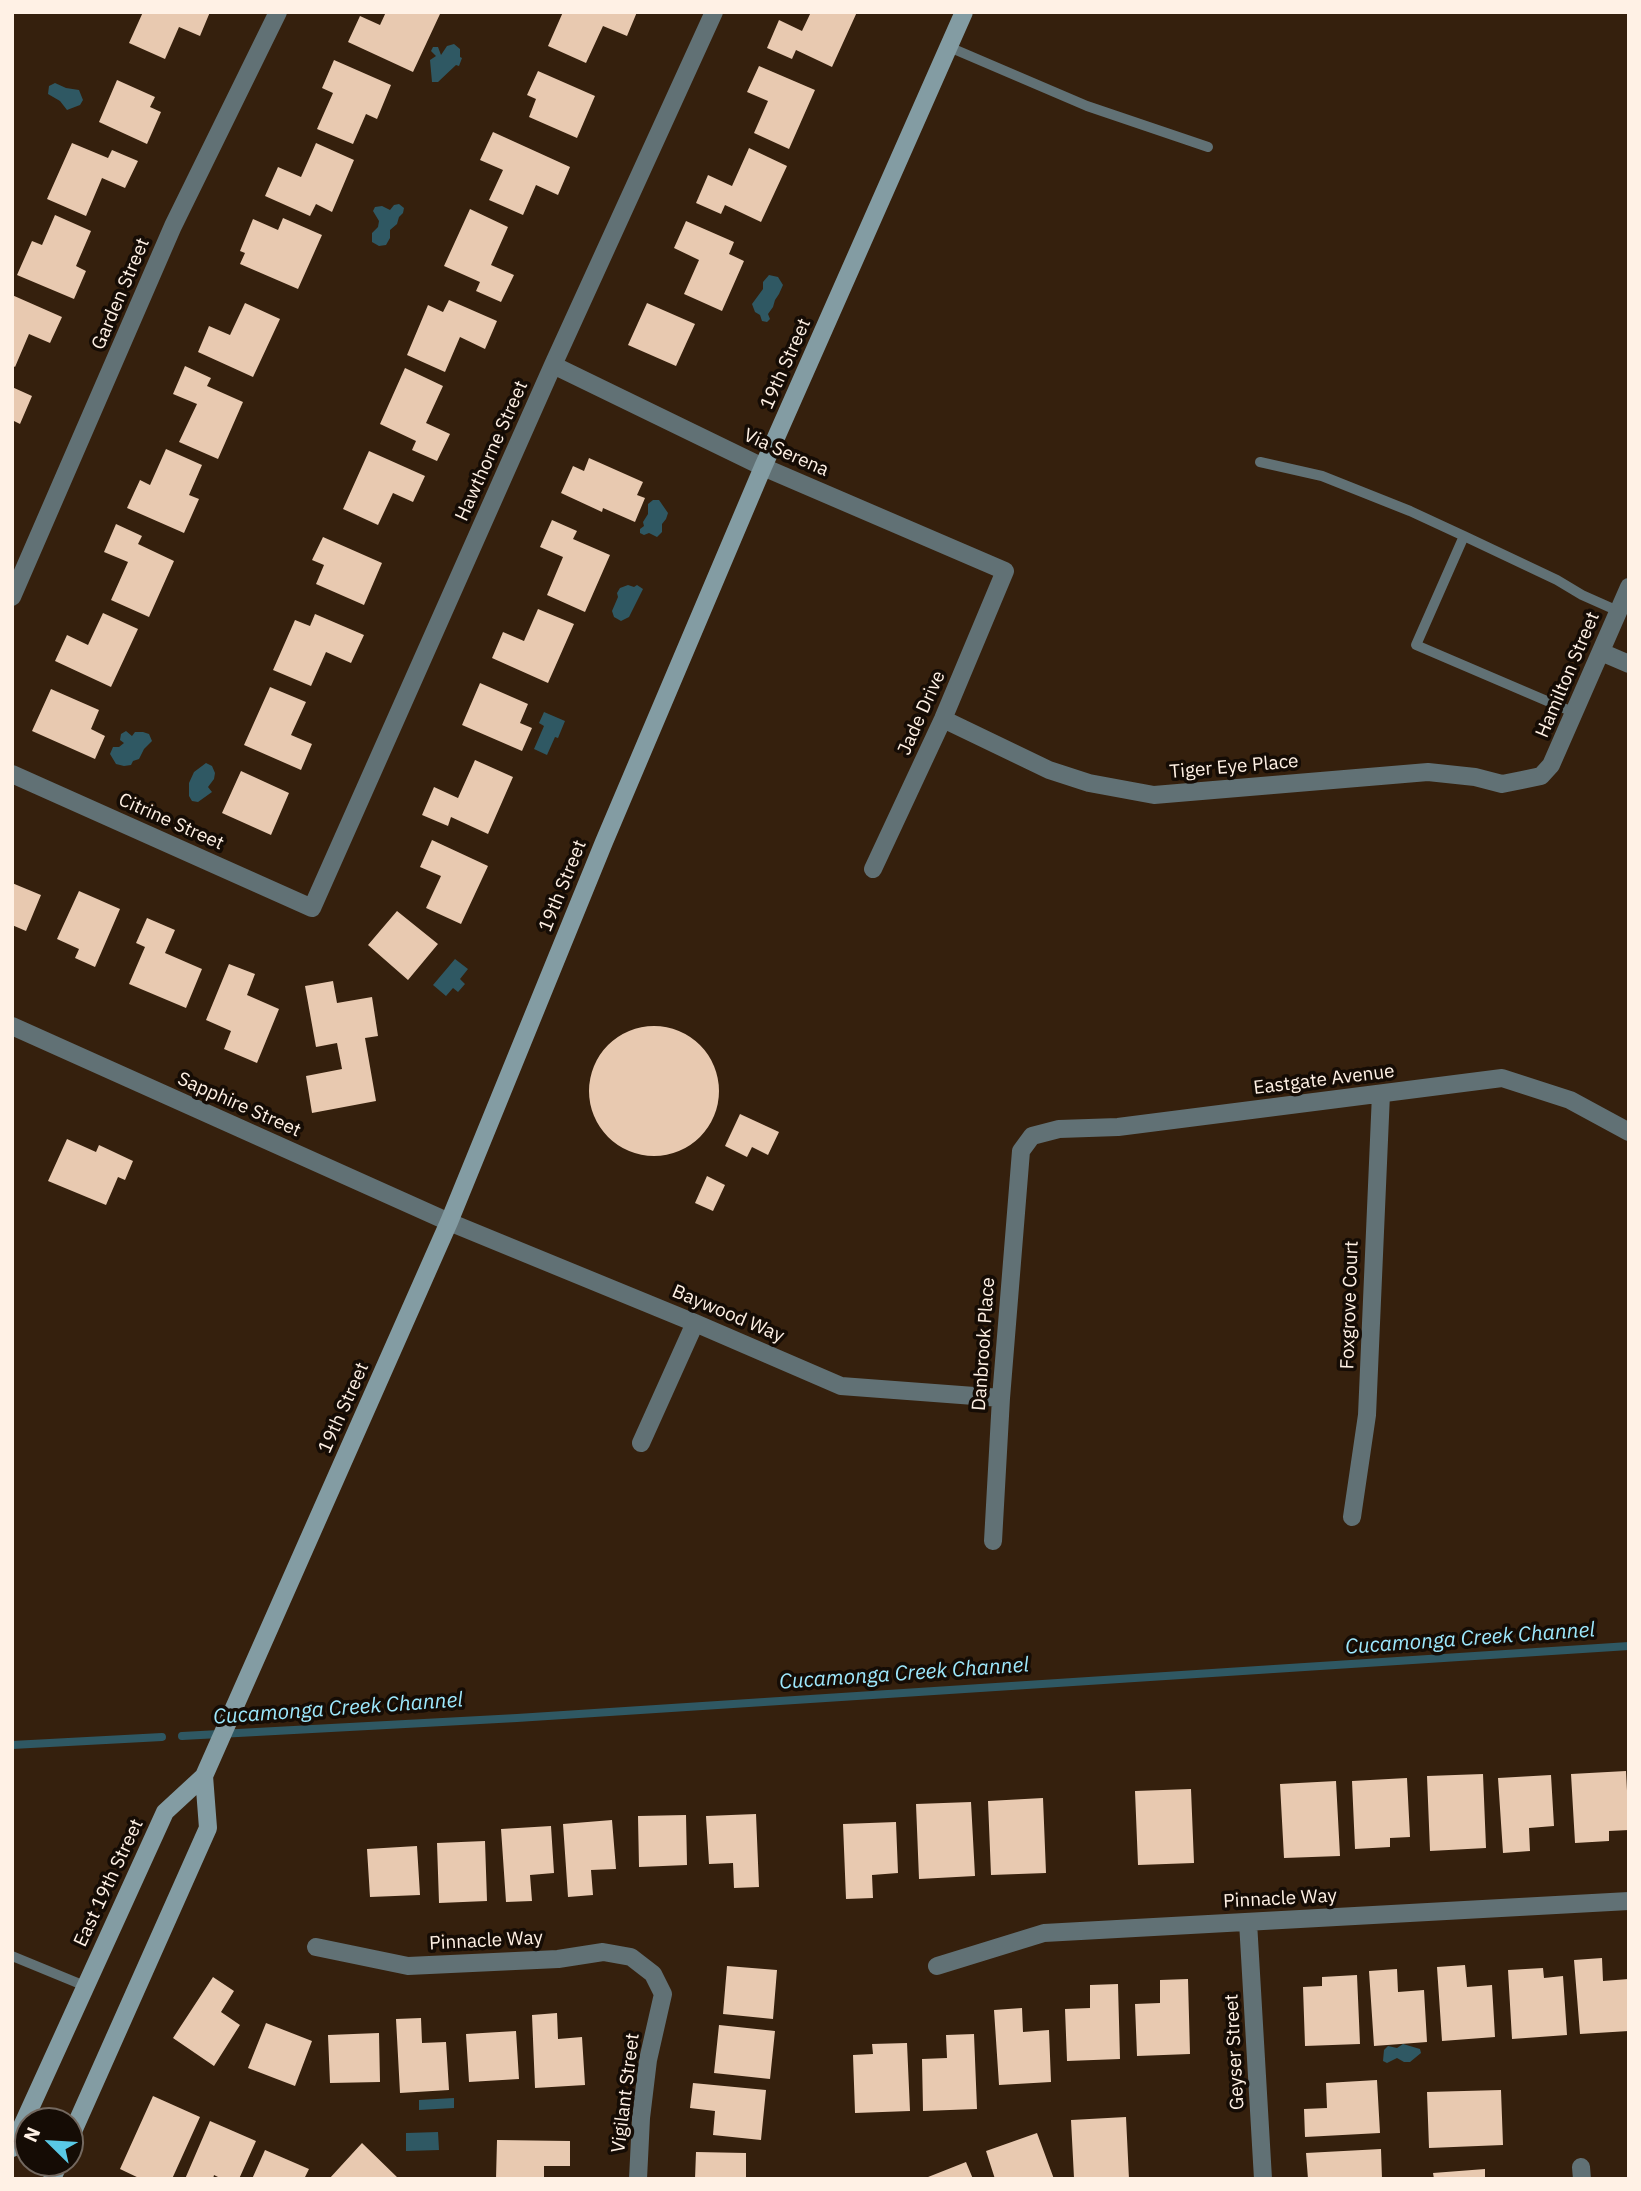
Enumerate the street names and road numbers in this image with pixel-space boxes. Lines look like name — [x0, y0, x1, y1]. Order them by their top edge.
street label: Garden Street — [87, 235, 155, 353]
street label: 19th Street — [756, 315, 816, 413]
street label: Hawthorne Street — [451, 377, 533, 525]
street label: Via Serena — [740, 424, 832, 482]
street label: Hamilton Street — [1531, 609, 1605, 741]
street label: Jade Drive — [893, 667, 951, 759]
street label: Tiger Eye Place — [1169, 750, 1299, 784]
street label: Citrine Street — [115, 789, 227, 855]
street label: 19th Street — [534, 837, 592, 935]
street label: Eastgate Avenue — [1252, 1060, 1396, 1100]
street label: Sapphire Street — [174, 1068, 304, 1142]
street label: Foxgrove Court — [1336, 1240, 1364, 1370]
street label: Danbrook Place — [968, 1276, 1000, 1412]
street label: Baywood Way — [669, 1280, 787, 1348]
street label: 19th Street — [314, 1359, 374, 1457]
street label: East 19th Street — [69, 1815, 149, 1951]
street label: Pinnacle Way — [1223, 1885, 1337, 1913]
street label: Pinnacle Way — [429, 1927, 543, 1955]
street label: Geyser Street — [1221, 1993, 1249, 2111]
street label: Vigilant Street — [607, 2032, 645, 2154]

